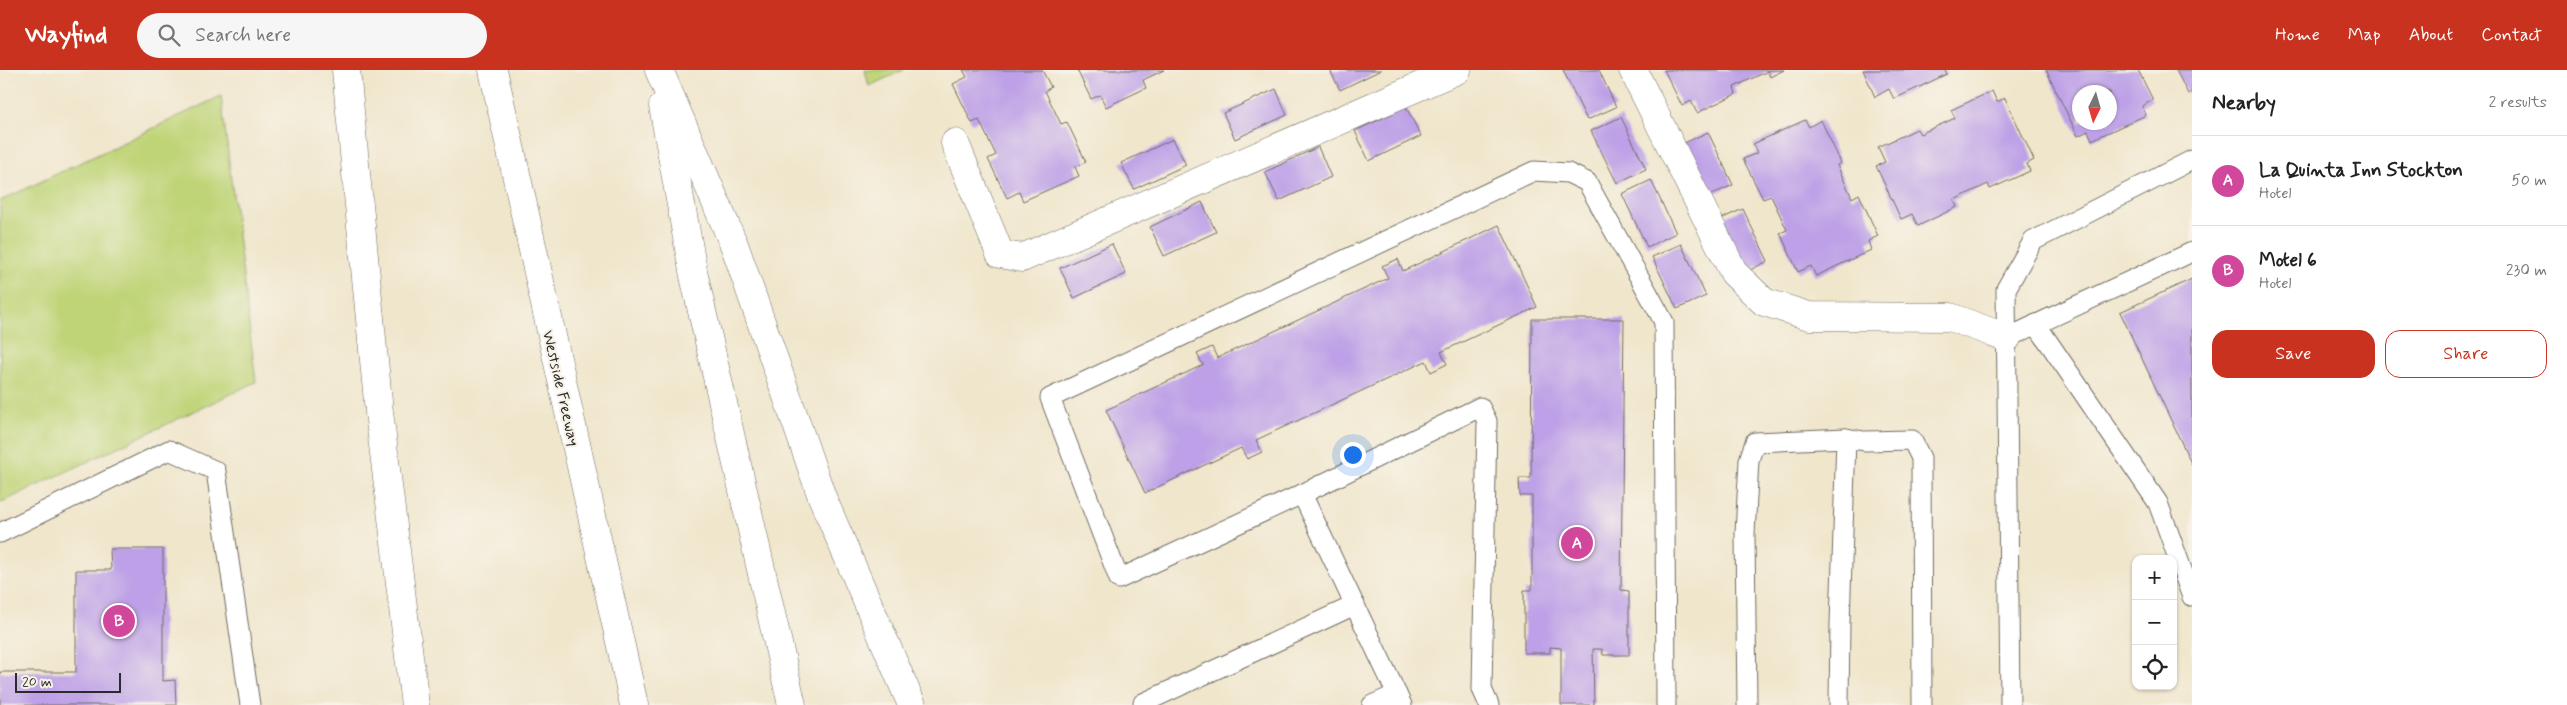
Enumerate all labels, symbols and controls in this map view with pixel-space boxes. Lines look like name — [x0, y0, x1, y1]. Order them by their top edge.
search box — [137, 13, 487, 58]
text: Wayfind — [25, 20, 107, 51]
icon: search — [155, 21, 183, 49]
text: Search here — [195, 23, 291, 48]
text: Home — [2275, 23, 2320, 47]
text: Map — [2348, 23, 2381, 47]
text: About — [2409, 23, 2453, 47]
text: Contact — [2481, 23, 2542, 47]
north arrow — [2072, 85, 2117, 130]
text: Nearby — [2212, 89, 2276, 117]
text: 2 results — [2489, 92, 2547, 113]
text: La Quinta Inn Stockton — [2259, 158, 2463, 183]
text: A — [2223, 170, 2233, 191]
text: 50 m — [2511, 170, 2547, 191]
text: Hotel — [2259, 183, 2292, 204]
text: Motel 6 — [2259, 248, 2317, 273]
text: B — [2223, 260, 2233, 281]
text: 230 m — [2506, 260, 2547, 281]
text: Hotel — [2259, 273, 2292, 294]
street label: Westside Freeway — [537, 328, 584, 448]
button: Save — [2212, 330, 2375, 378]
button: Share — [2385, 330, 2547, 378]
your location — [1340, 442, 1366, 468]
pin: A — [1561, 524, 1593, 562]
map controls — [2132, 555, 2177, 690]
button: + — [2132, 555, 2177, 600]
button: − — [2132, 600, 2177, 645]
pin: B — [103, 602, 135, 640]
button: locate — [2132, 645, 2177, 690]
scale bar — [15, 670, 121, 693]
text: 20 m — [22, 673, 52, 691]

